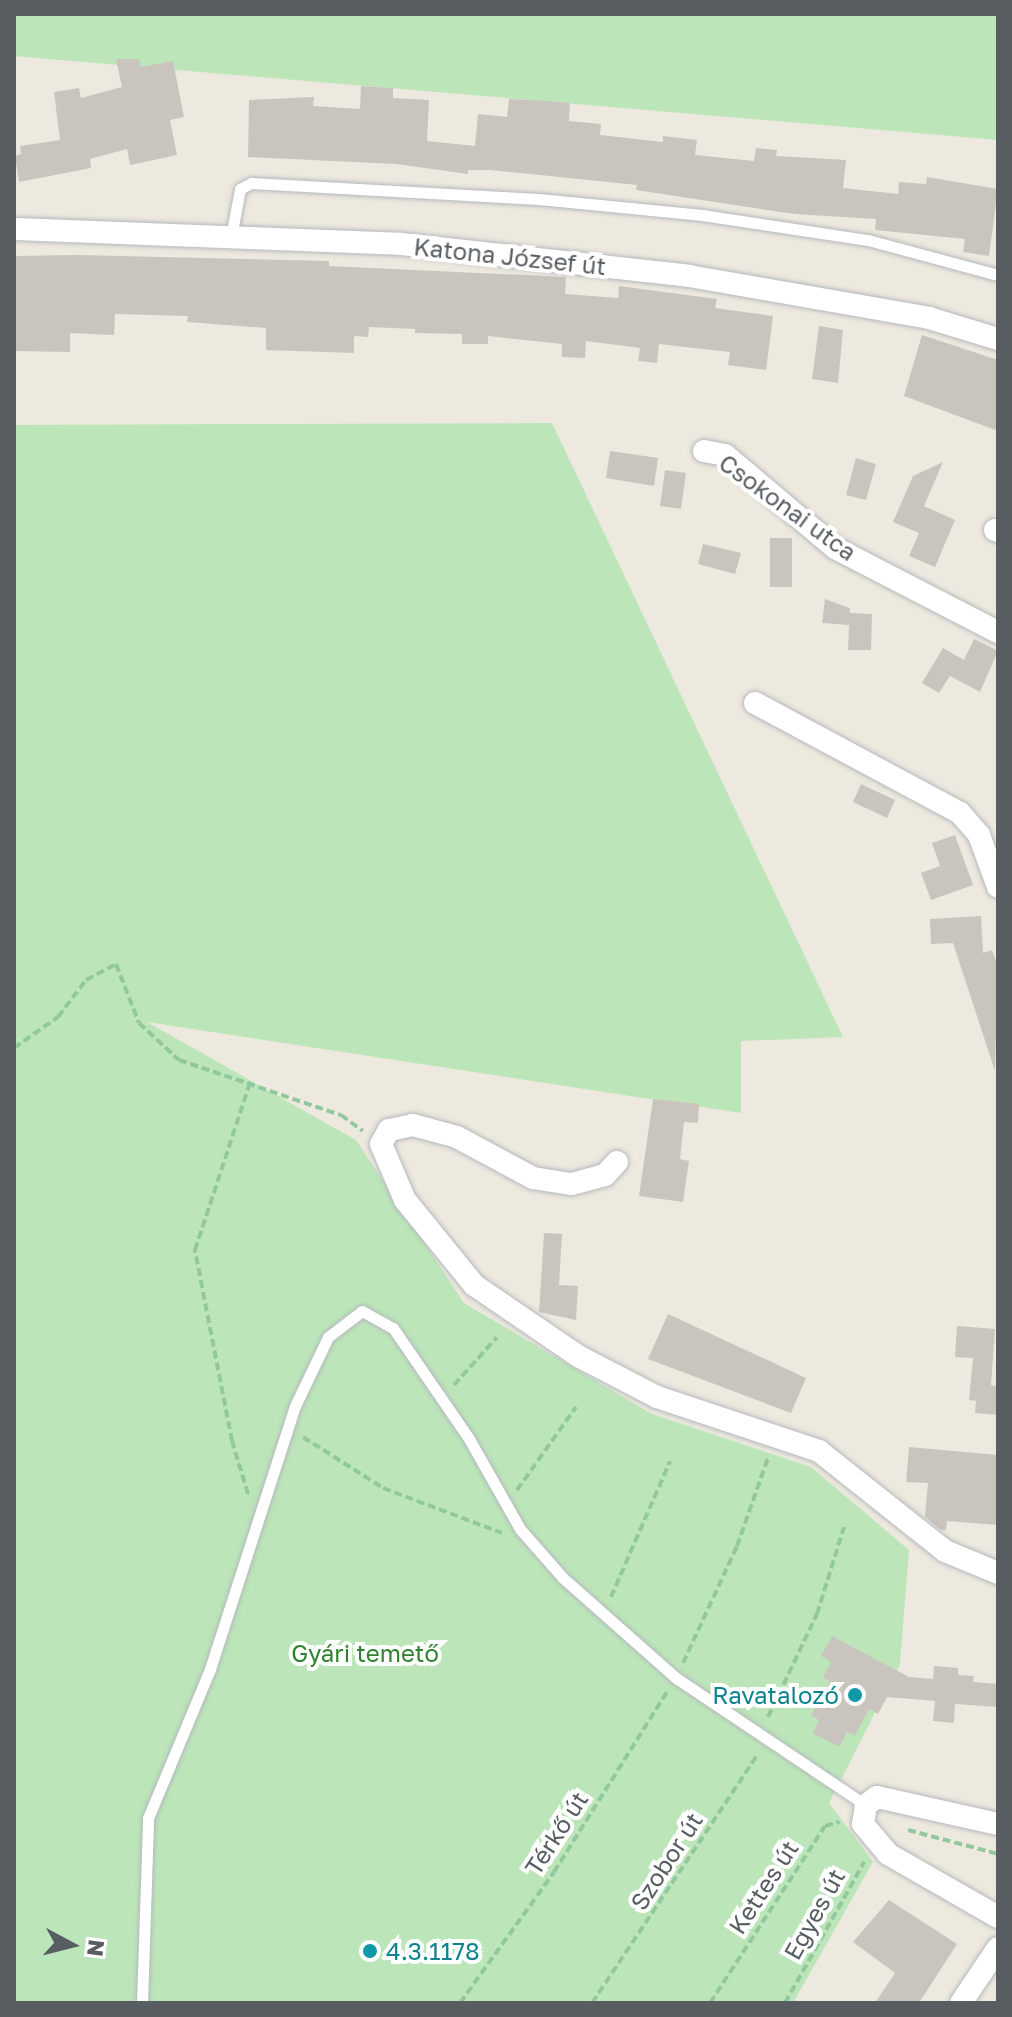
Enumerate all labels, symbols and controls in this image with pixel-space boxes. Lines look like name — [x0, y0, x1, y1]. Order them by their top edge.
street label: Katona József út — [412, 232, 608, 280]
street label: Csokonai utca — [714, 448, 862, 566]
park label: Gyári temető — [291, 1639, 439, 1667]
place label: Ravatalozó — [712, 1681, 839, 1709]
marker: Ravatalozó — [846, 1686, 864, 1704]
street label: Térkő út — [518, 1786, 594, 1880]
street label: Szobor út — [624, 1807, 708, 1915]
street label: Kettes út — [722, 1835, 804, 1939]
street label: Egyes út — [777, 1864, 851, 1964]
north arrow — [32, 1905, 112, 1985]
place label: 4.3.1178 — [386, 1937, 480, 1965]
text: N — [82, 1938, 111, 1958]
marker: 4.3.1178 — [361, 1942, 379, 1960]

